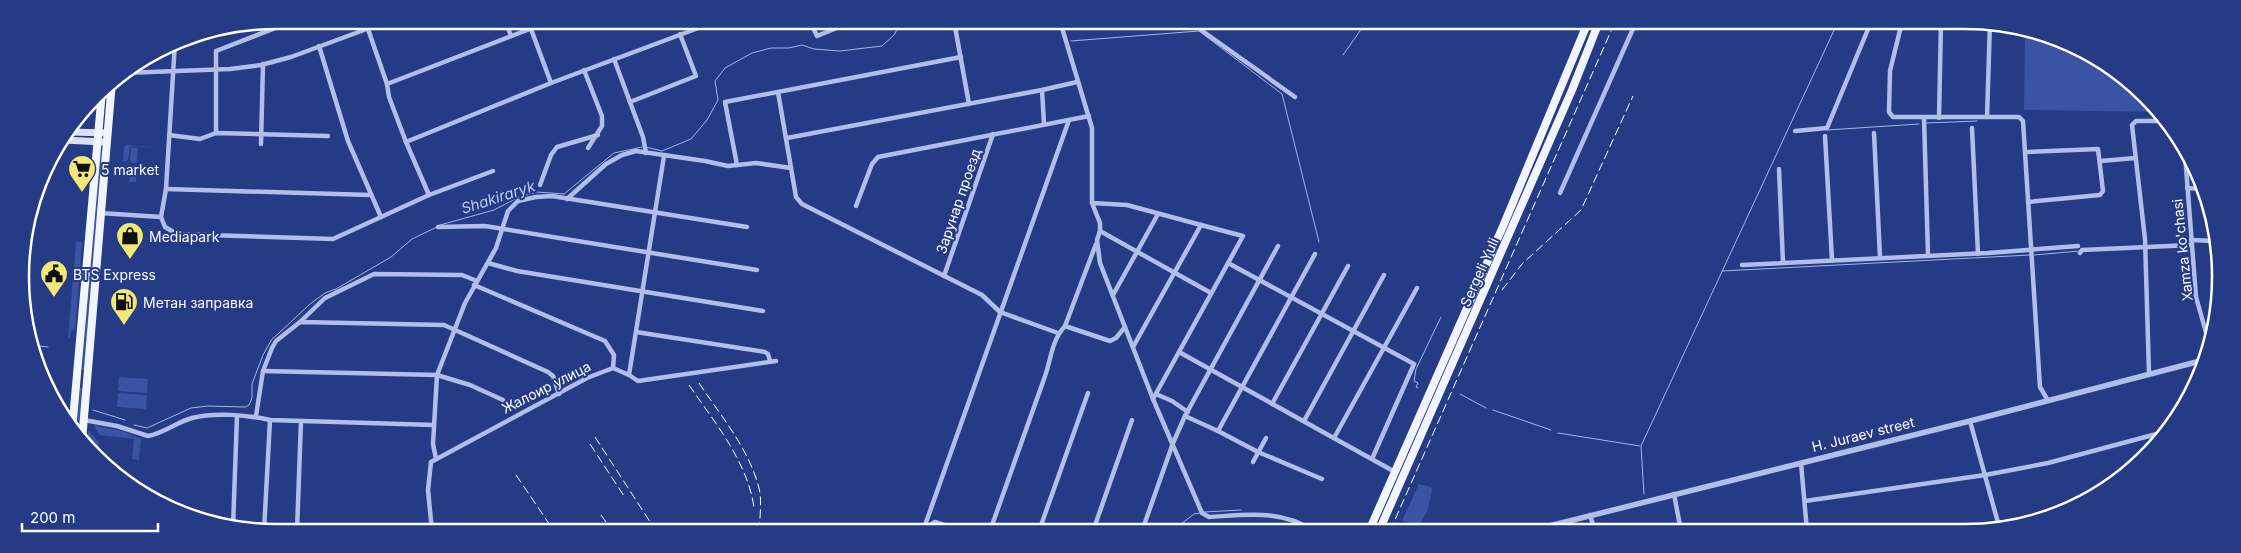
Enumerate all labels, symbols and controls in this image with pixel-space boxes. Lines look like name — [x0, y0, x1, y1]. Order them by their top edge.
street label: Зарунар проезд — [932, 146, 984, 256]
supermarket icon: 5 market — [67, 154, 97, 193]
place label: 5 market — [101, 161, 160, 178]
water label: Shakiraryk — [459, 176, 538, 218]
street label: Xamza ko'chasi — [2168, 198, 2196, 302]
shop icon: Mediapark — [115, 221, 145, 260]
place label: Mediapark — [149, 228, 220, 245]
street label: Sergeli Yuli — [1456, 235, 1502, 309]
public building icon: BTS Express — [39, 259, 69, 298]
place label: BTS Express — [73, 266, 156, 283]
fuel station icon: Метан заправка — [109, 287, 139, 326]
place label: Метан заправка — [143, 294, 253, 311]
street label: Жалоир улица — [499, 357, 593, 417]
street label: H. Juraev street — [1810, 413, 1917, 455]
scale bar — [22, 500, 159, 532]
text: 200 m — [30, 508, 75, 527]

